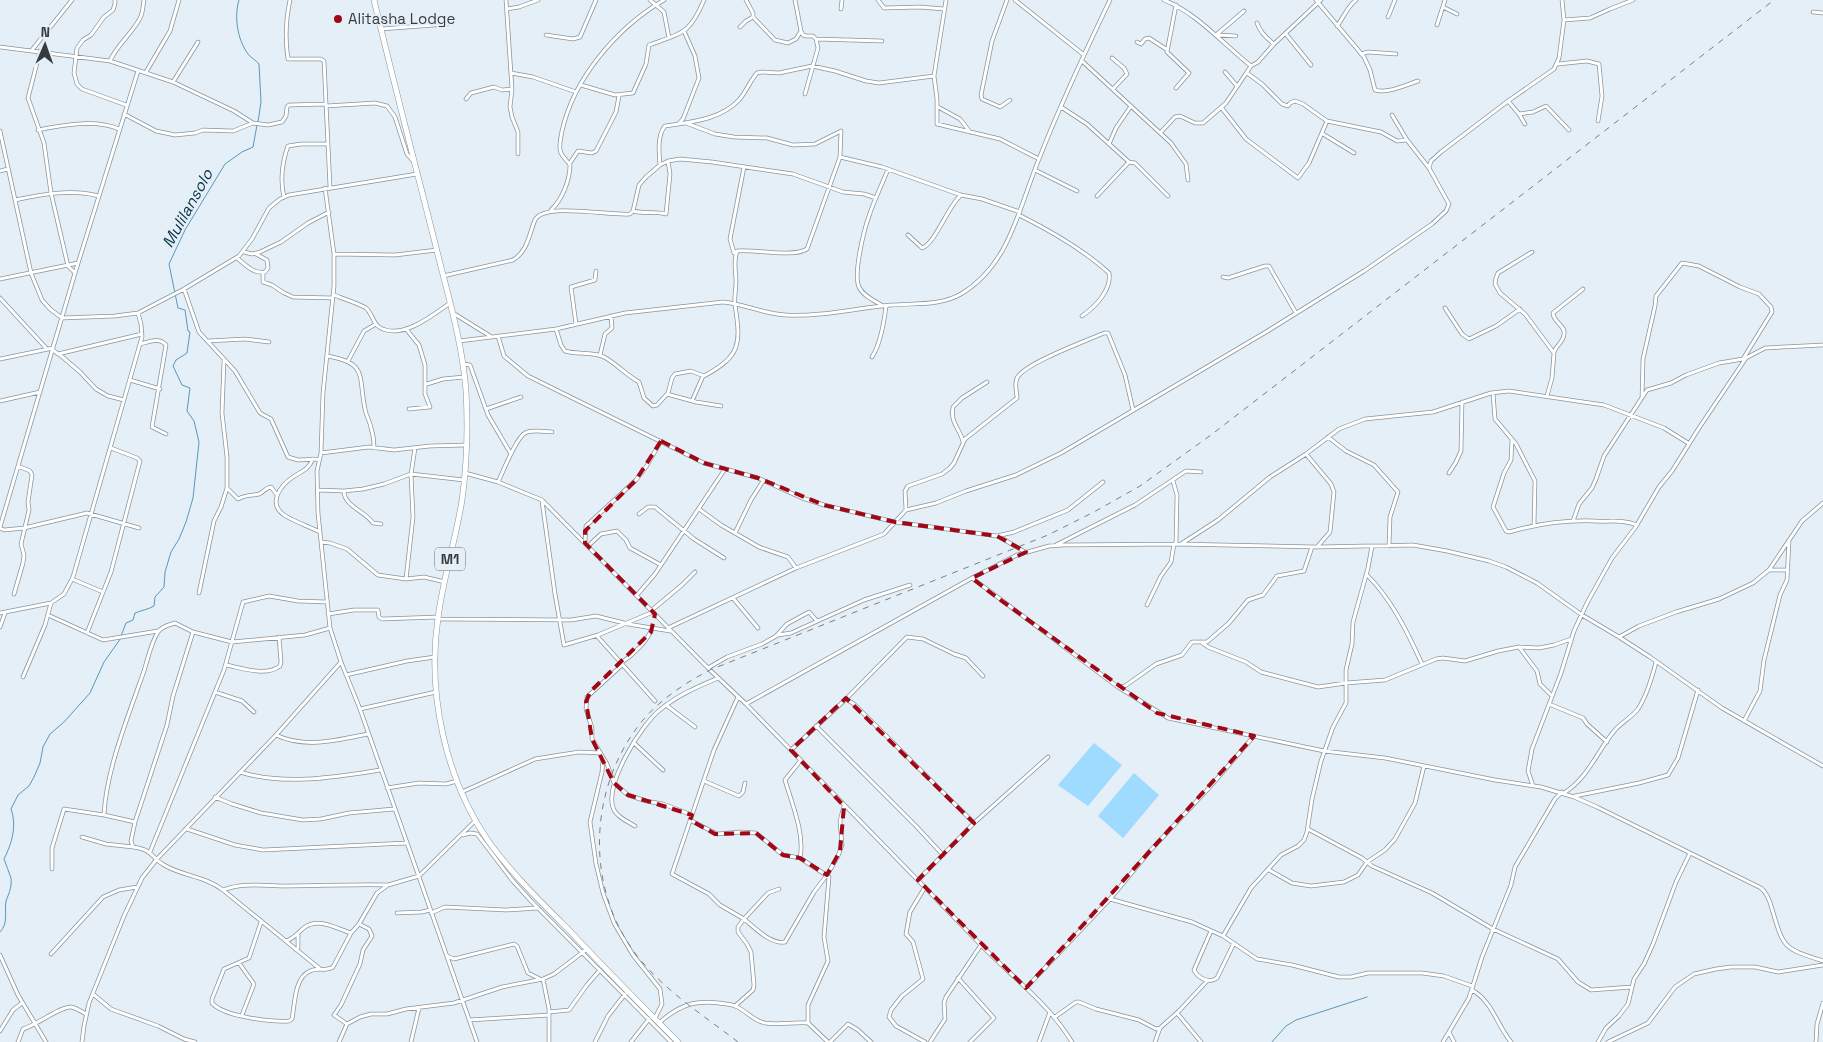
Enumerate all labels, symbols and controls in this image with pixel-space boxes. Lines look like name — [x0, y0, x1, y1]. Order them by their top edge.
place label: Alitasha Lodge — [348, 9, 455, 28]
marker: Alitasha Lodge — [332, 13, 344, 25]
north arrow — [20, 20, 70, 70]
text: N — [40, 23, 50, 41]
water label: Mulilansolo — [157, 164, 218, 251]
road number: M1 — [435, 548, 465, 570]

